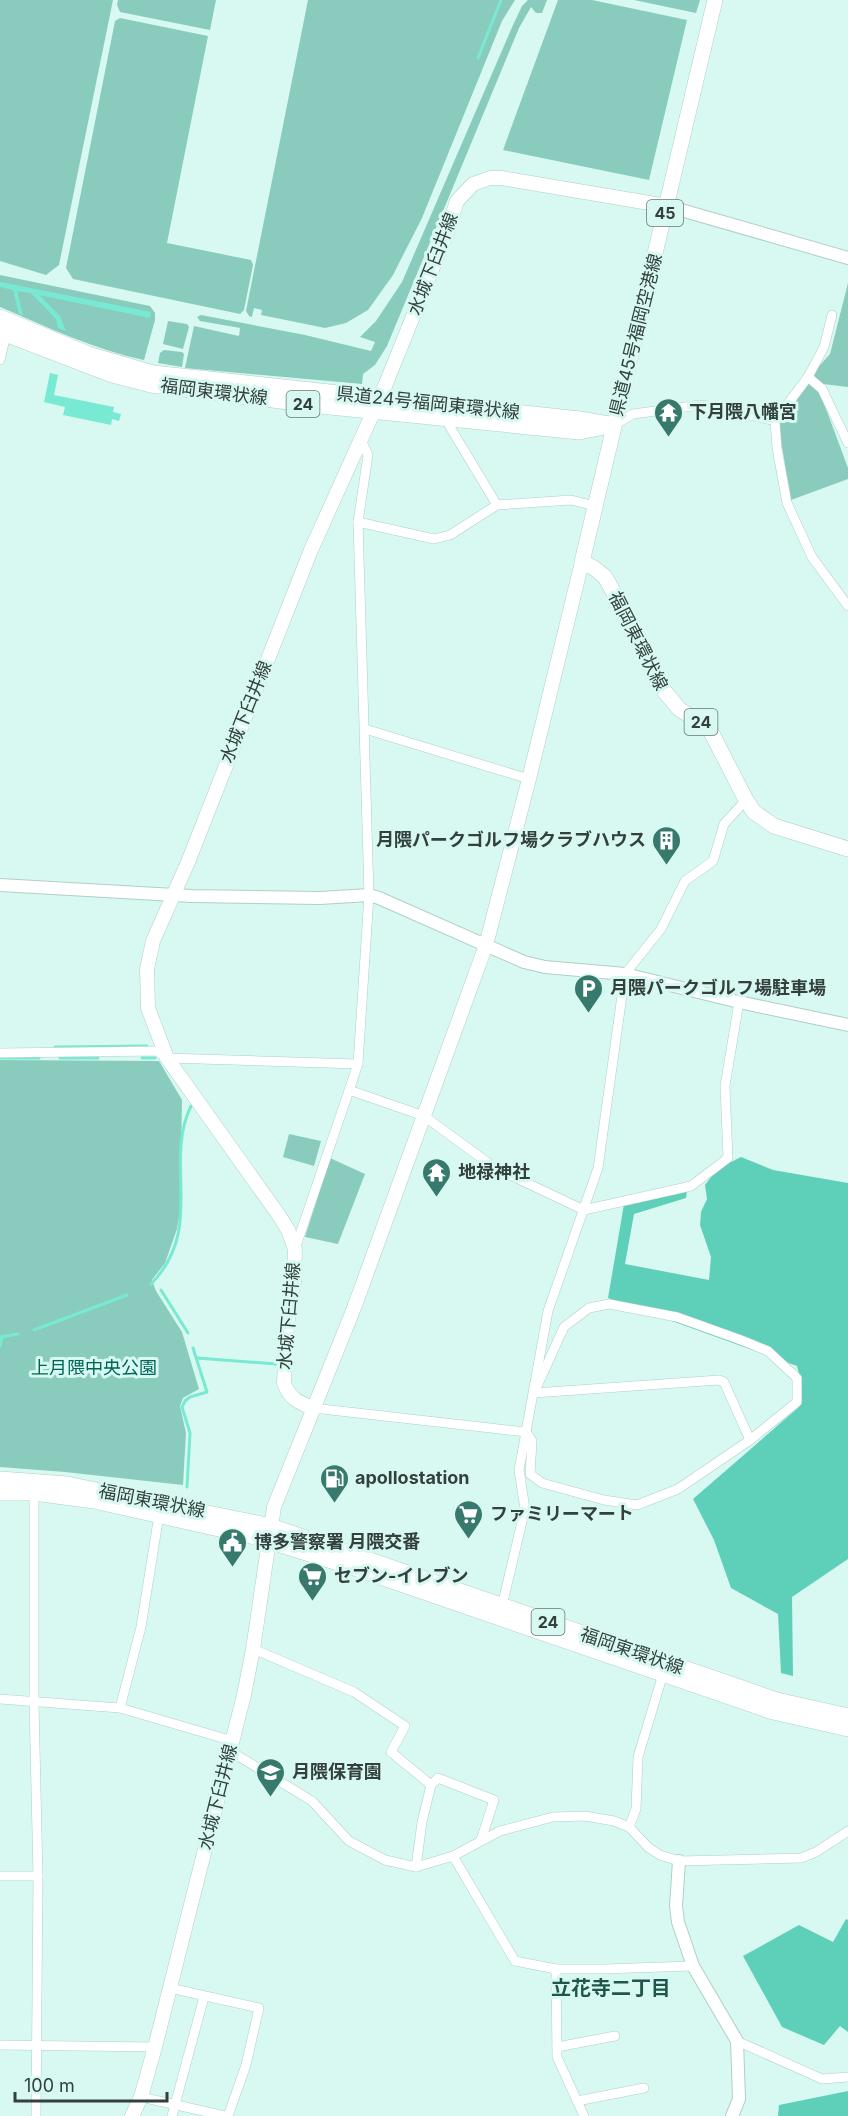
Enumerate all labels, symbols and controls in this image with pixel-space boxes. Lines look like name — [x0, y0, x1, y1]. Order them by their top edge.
road number: 45 — [647, 200, 683, 226]
street label: 水城下臼井線 — [403, 210, 462, 318]
street label: 県道45号福岡空港線 — [605, 252, 666, 418]
street label: 福岡東環状線 — [159, 375, 269, 409]
street label: 県道24号福岡東環状線 — [335, 382, 521, 423]
road number: 24 — [286, 391, 320, 417]
temple icon: 下月隈八幡宮 — [652, 396, 684, 438]
place label: 下月隈八幡宮 — [689, 401, 797, 422]
street label: 福岡東環状線 — [605, 588, 672, 694]
street label: 水城下臼井線 — [216, 658, 276, 766]
road number: 24 — [684, 709, 718, 735]
building icon: 月隈パークゴルフ場クラブハウス — [651, 824, 683, 866]
place label: 月隈パークゴルフ場クラブハウス — [376, 829, 646, 850]
parking icon: 月隈パークゴルフ場駐車場 — [573, 972, 605, 1014]
place label: 月隈パークゴルフ場駐車場 — [610, 977, 826, 998]
temple icon: 地禄神社 — [421, 1156, 453, 1198]
place label: 地禄神社 — [458, 1161, 530, 1182]
street label: 水城下臼井線 — [273, 1261, 304, 1371]
park label: 上月隈中央公園 — [31, 1357, 157, 1378]
fuel station icon: apollostation — [318, 1462, 350, 1504]
place label: apollostation — [355, 1467, 470, 1488]
street label: 福岡東環状線 — [97, 1480, 207, 1521]
supermarket icon: ファミリーマート — [453, 1498, 485, 1540]
place label: ファミリーマート — [490, 1503, 634, 1524]
public building icon: 博多警察署 月隈交番 — [217, 1526, 249, 1568]
place label: 博多警察署 月隈交番 — [254, 1531, 420, 1552]
supermarket icon: セブン-イレブン — [297, 1560, 329, 1602]
place label: セブン-イレブン — [334, 1565, 468, 1586]
road number: 24 — [532, 1609, 564, 1635]
street label: 福岡東環状線 — [578, 1623, 687, 1678]
street label: 水城下臼井線 — [194, 1742, 241, 1852]
school or university icon: 月隈保育園 — [255, 1756, 287, 1798]
place label: 月隈保育園 — [292, 1761, 382, 1782]
district label: 立花寺二丁目 — [551, 1976, 671, 2000]
scale bar — [15, 2065, 166, 2103]
text: 100 m — [24, 2075, 75, 2096]

